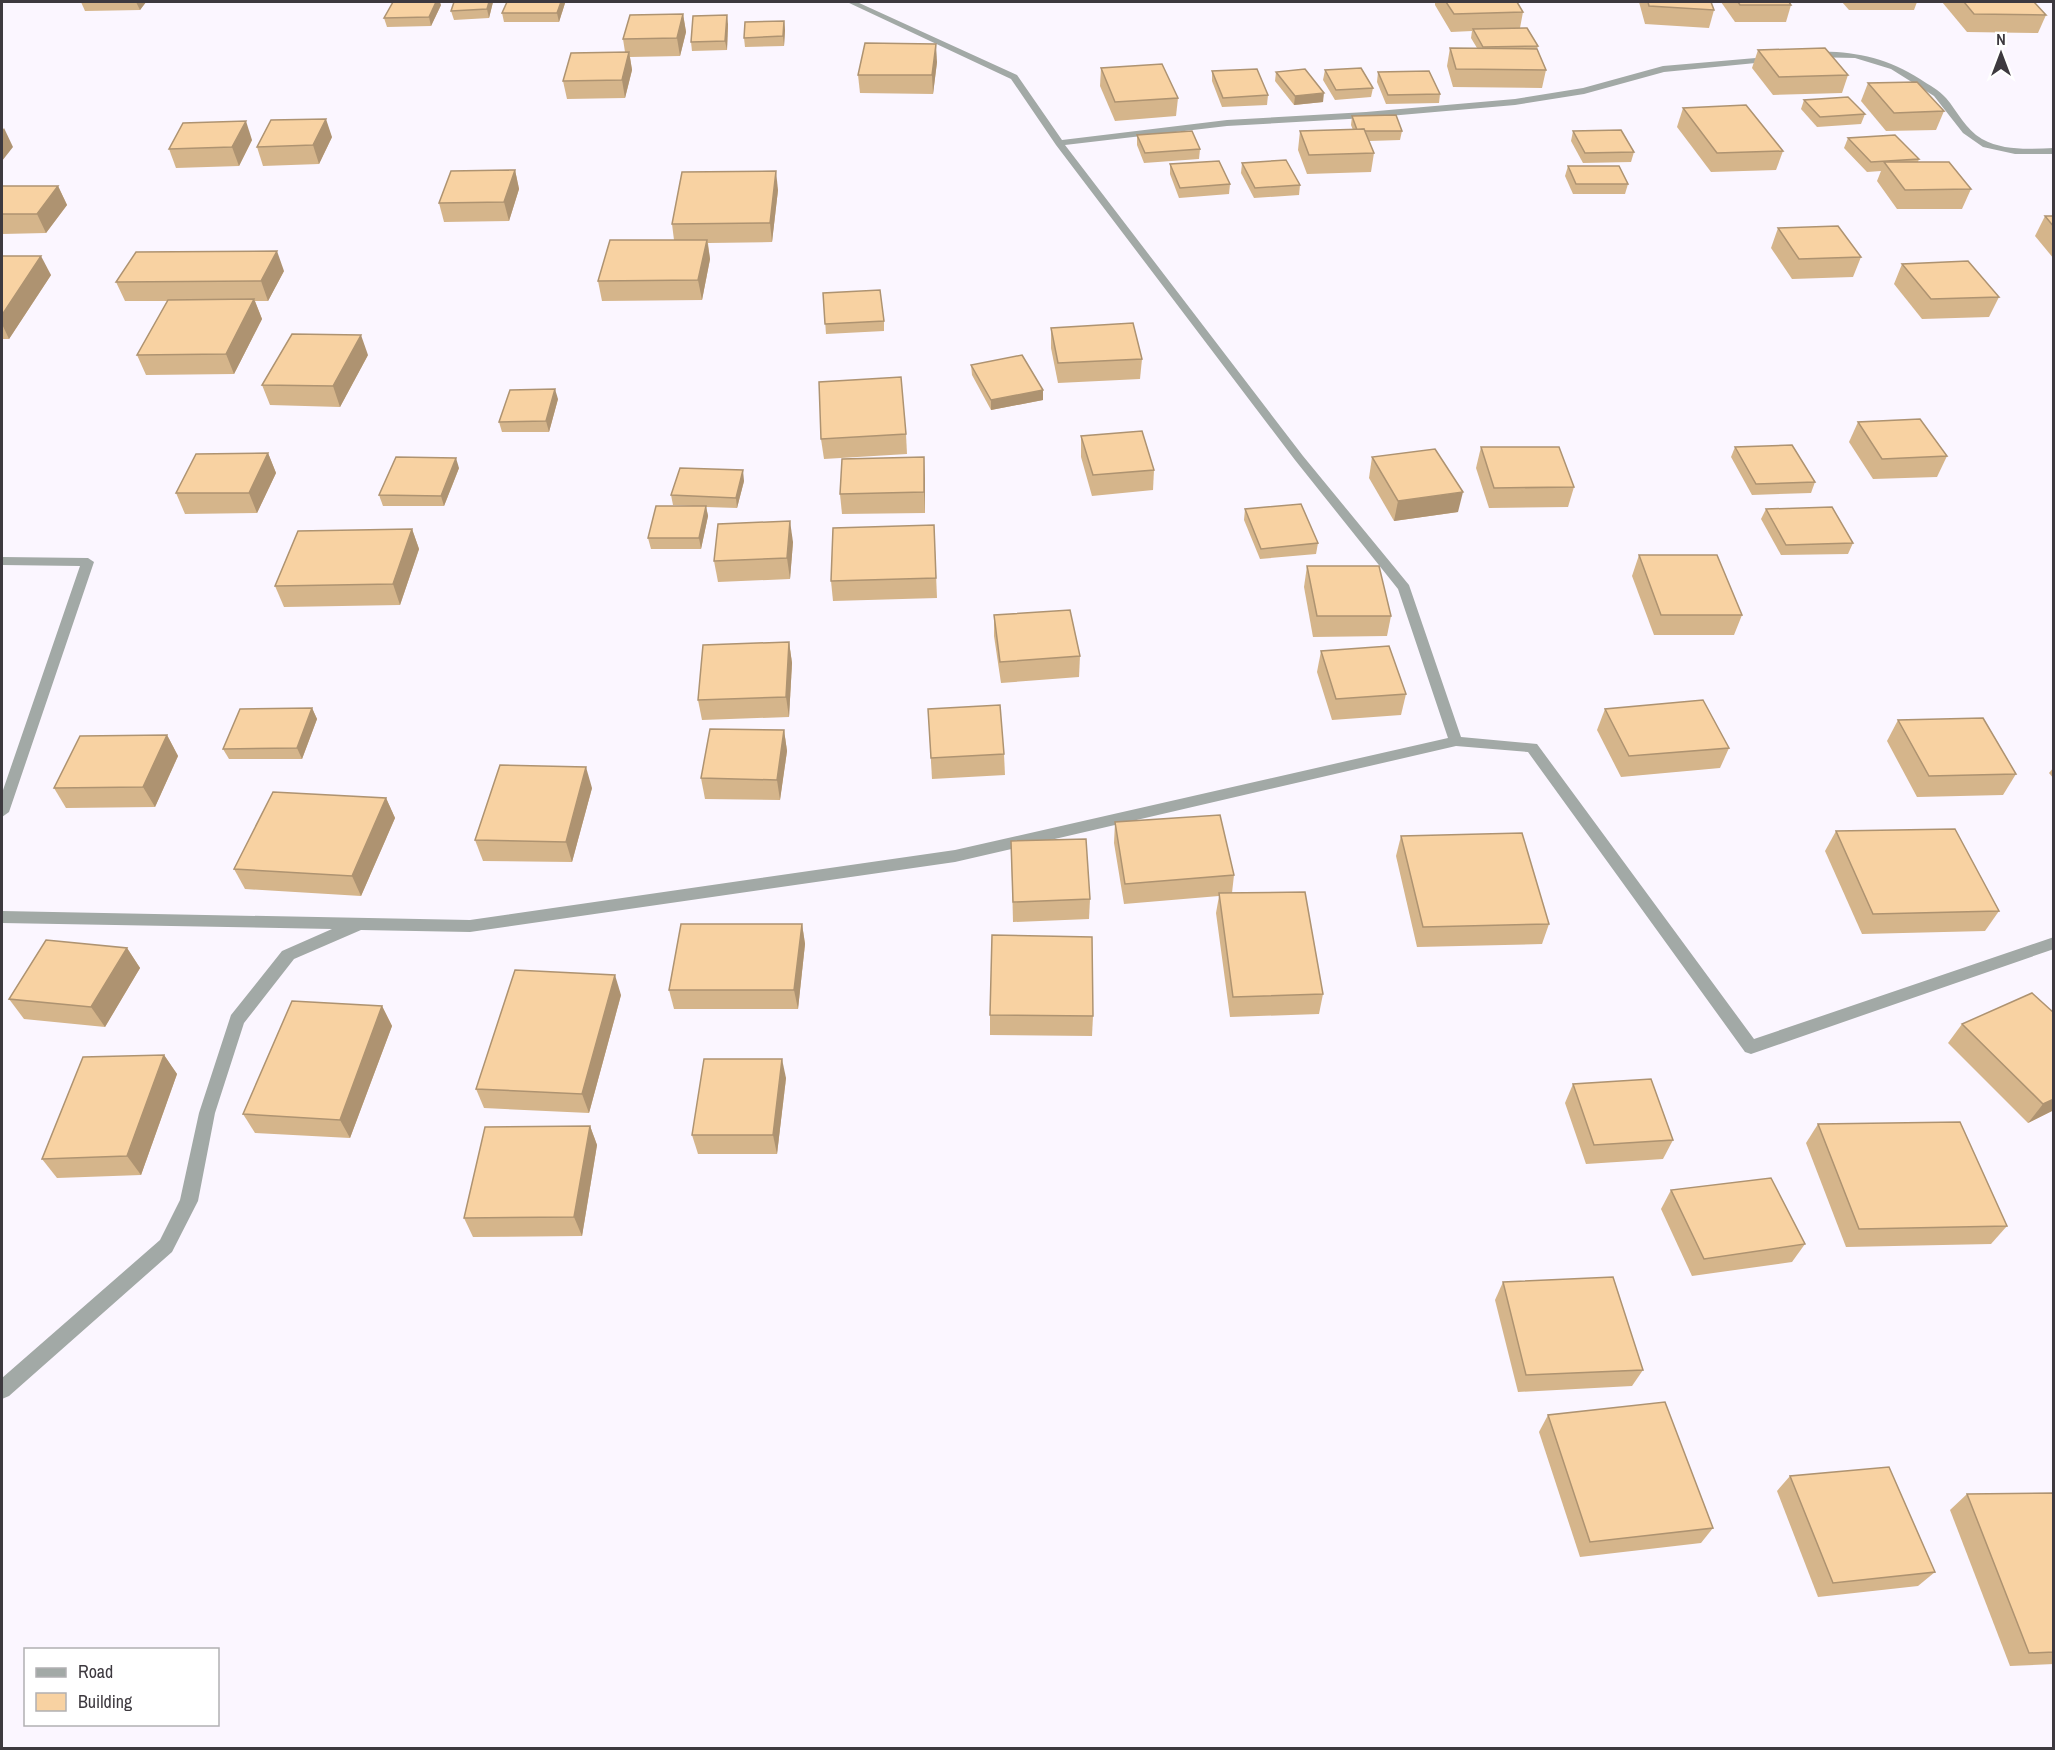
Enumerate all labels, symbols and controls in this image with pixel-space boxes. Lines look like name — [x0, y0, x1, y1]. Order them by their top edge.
north arrow — [1971, 24, 2031, 84]
text: N — [1996, 28, 2006, 50]
legend — [24, 1648, 219, 1726]
text: Road — [78, 1659, 113, 1684]
text: Building — [78, 1689, 133, 1714]

